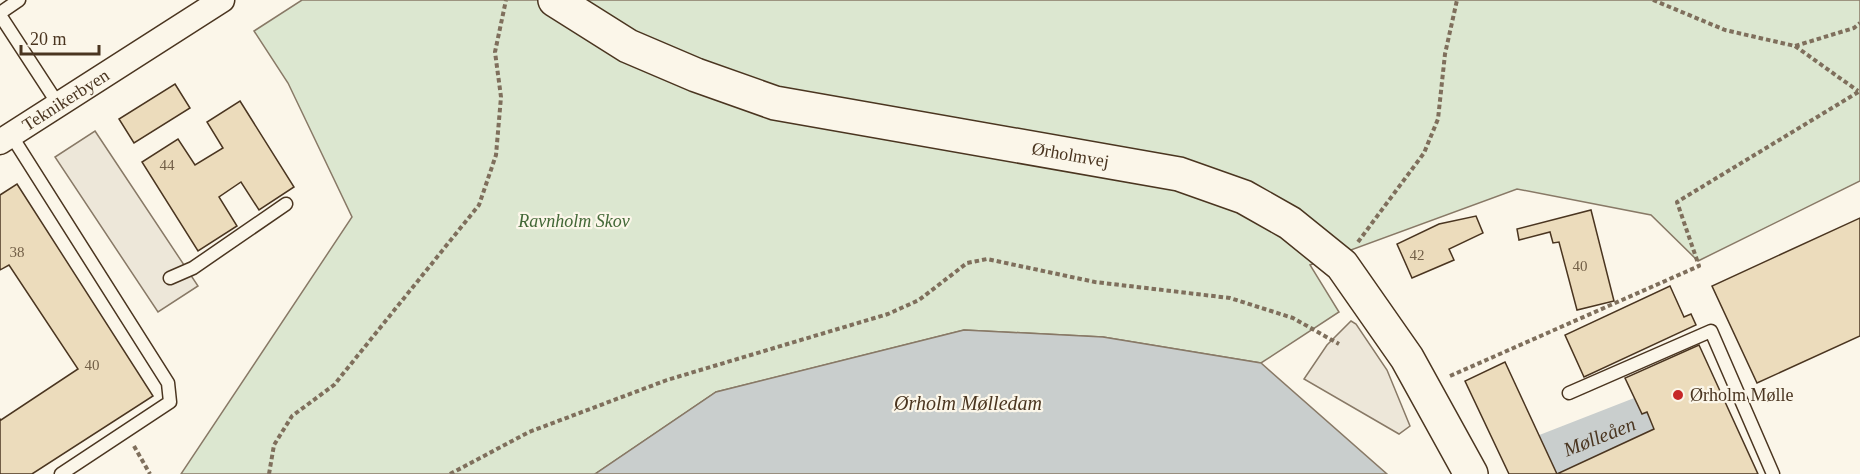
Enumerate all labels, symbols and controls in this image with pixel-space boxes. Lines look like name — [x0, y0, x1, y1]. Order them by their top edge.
scale bar — [21, 18, 99, 56]
text: 20 m — [30, 29, 67, 49]
street label: Teknikerbyen — [19, 65, 113, 135]
street label: Ørholmvej — [1030, 138, 1111, 172]
house number: 44 — [160, 157, 175, 173]
park label: Ravnholm Skov — [517, 211, 630, 231]
house number: 38 — [10, 244, 25, 260]
house number: 42 — [1410, 247, 1425, 263]
house number: 40 — [1573, 258, 1588, 274]
house number: 40 — [85, 357, 100, 373]
place label: Ørholm Mølle — [1690, 385, 1794, 405]
marker: Ørholm Mølle — [1671, 388, 1685, 402]
water label: Ørholm Mølledam — [893, 392, 1042, 414]
water label: Mølleåen — [1559, 412, 1639, 461]

